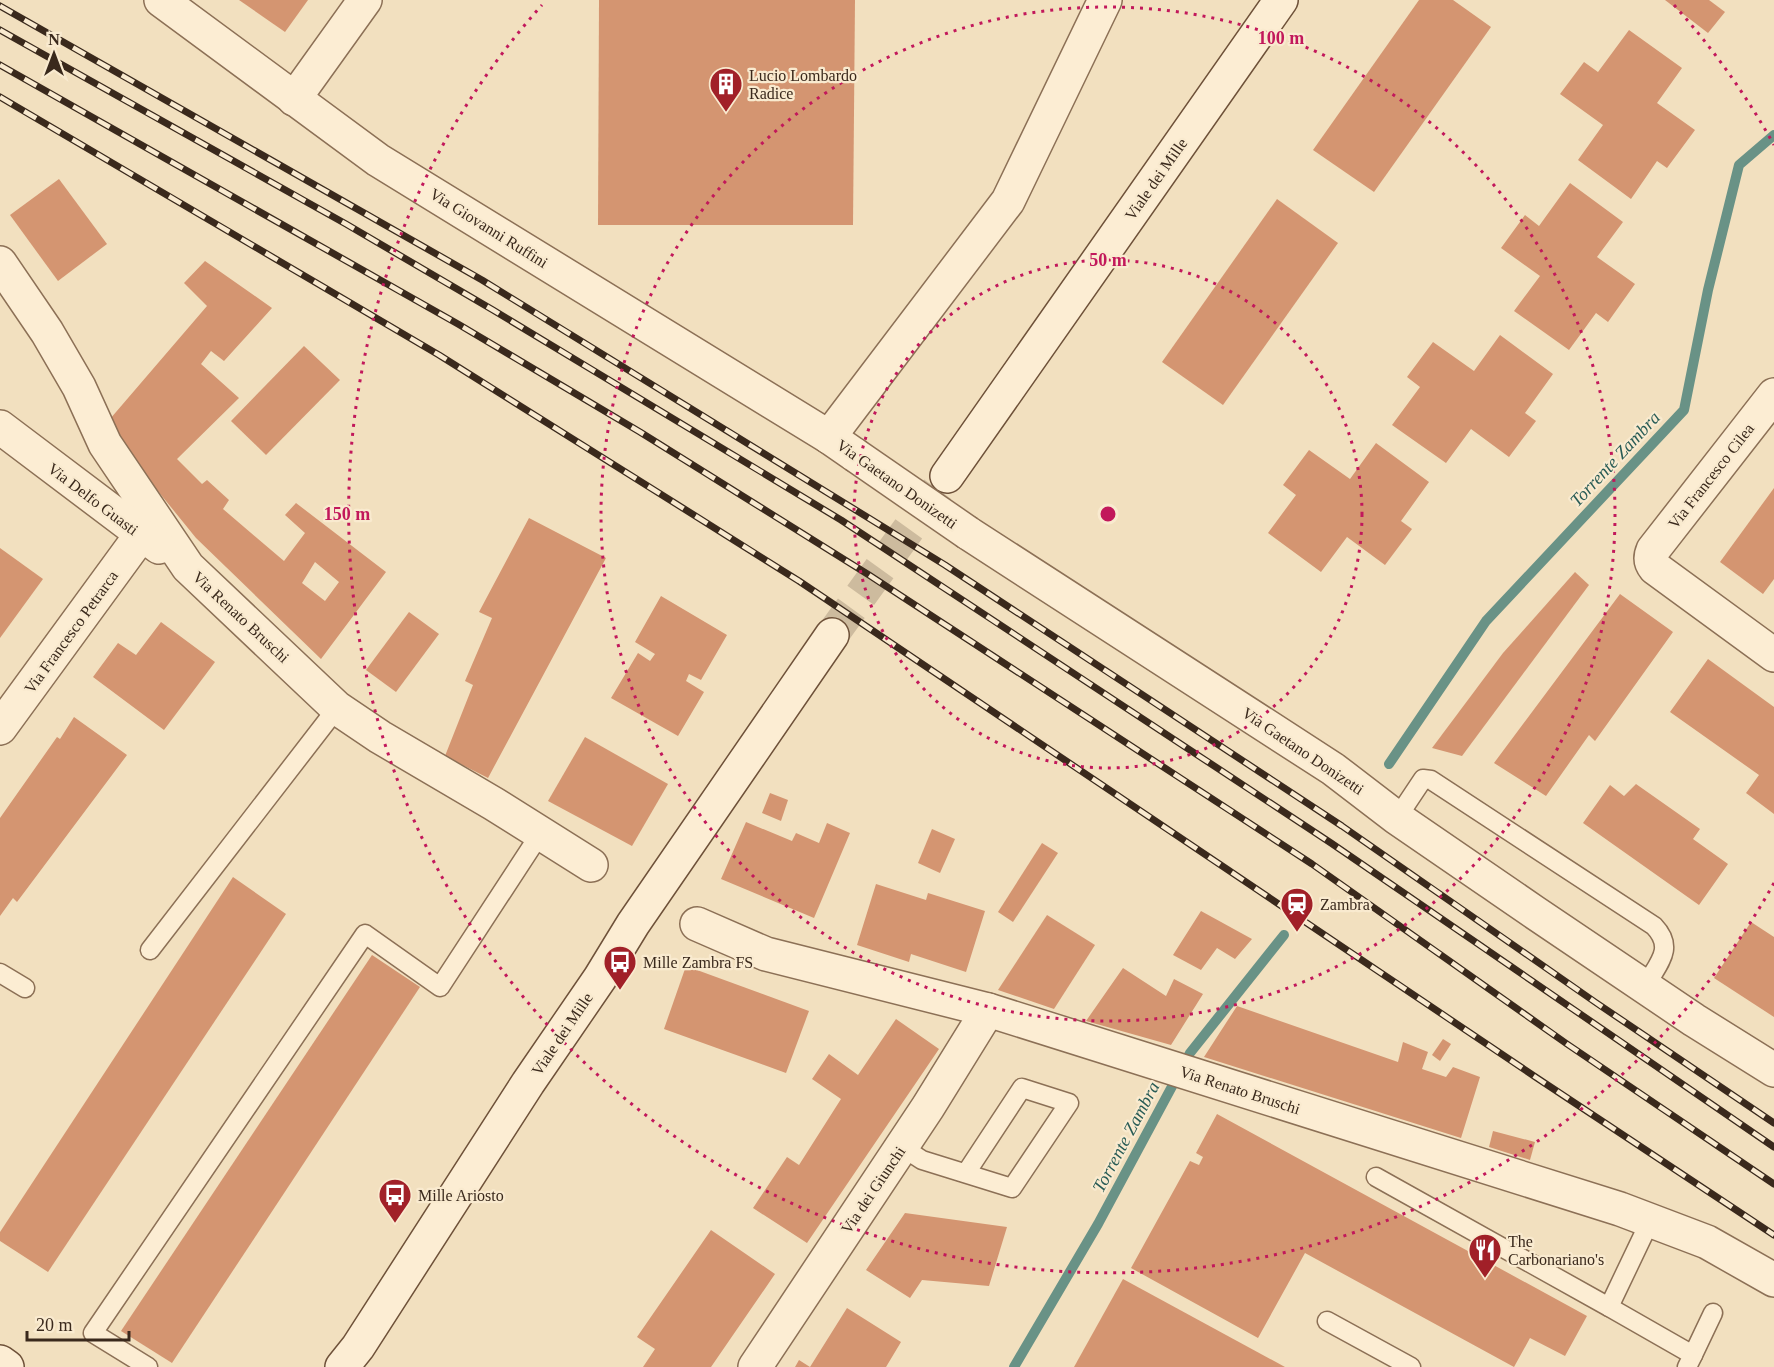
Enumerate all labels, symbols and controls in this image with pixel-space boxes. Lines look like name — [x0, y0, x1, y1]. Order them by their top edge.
north arrow — [24, 24, 84, 84]
text: 100 m — [1258, 28, 1304, 48]
text: N — [48, 31, 60, 48]
building icon: Lucio Lombardo Radice — [708, 66, 744, 113]
place label: Lucio Lombardo Radice — [749, 67, 857, 102]
street label: Viale dei Mille — [1122, 135, 1190, 223]
street label: Via Giovanni Ruffini — [427, 185, 551, 271]
text: 50 m — [1089, 250, 1127, 270]
water label: Torrente Zambra — [1566, 407, 1664, 511]
street label: Via Francesco Cilea — [1665, 420, 1757, 532]
street label: Via Gaetano Donizetti — [834, 436, 961, 532]
street label: Via Delfo Guasti — [45, 460, 142, 539]
text: 150 m — [324, 504, 370, 524]
centre of rings — [1098, 504, 1118, 524]
street label: Via Francesco Petrarca — [21, 567, 121, 697]
street label: Via Renato Bruschi — [189, 568, 293, 666]
street label: Via Gaetano Donizetti — [1239, 704, 1367, 798]
station icon: Zambra — [1279, 886, 1315, 933]
place label: Zambra — [1320, 896, 1370, 913]
bus stop icon: Mille Zambra FS — [602, 944, 638, 991]
place label: Mille Zambra FS — [643, 954, 753, 971]
street label: Viale dei Mille — [528, 989, 596, 1079]
street label: Via Renato Bruschi — [1178, 1063, 1303, 1118]
water label: Torrente Zambra — [1088, 1078, 1164, 1196]
street label: Via dei Giunchi — [838, 1143, 909, 1237]
bus stop icon: Mille Ariosto — [377, 1177, 413, 1224]
place label: Mille Ariosto — [418, 1187, 504, 1204]
restaurant icon: The Carbonariano's — [1467, 1232, 1503, 1279]
place label: The Carbonariano's — [1508, 1233, 1604, 1268]
scale bar — [27, 1304, 129, 1342]
text: 20 m — [36, 1315, 73, 1335]

